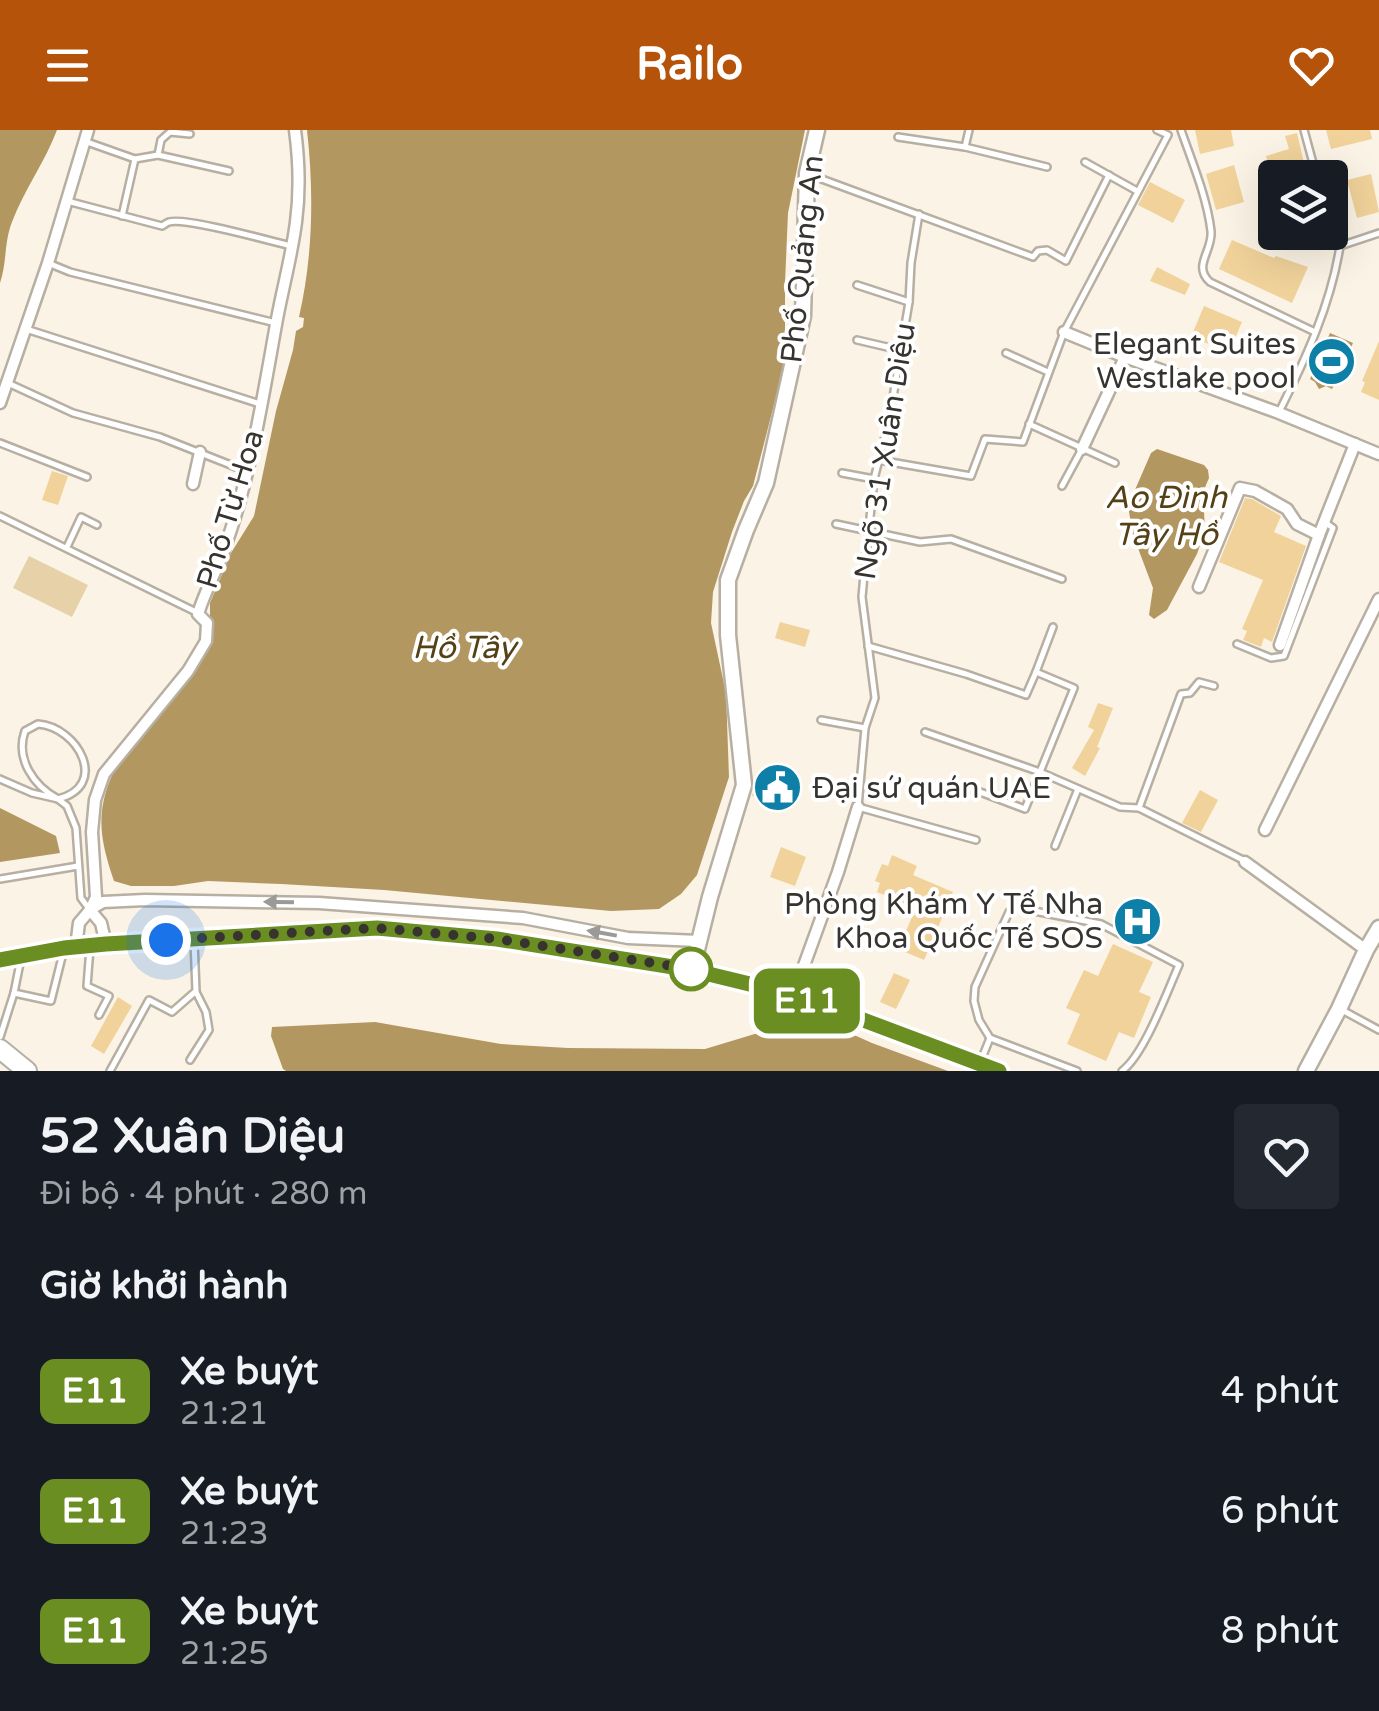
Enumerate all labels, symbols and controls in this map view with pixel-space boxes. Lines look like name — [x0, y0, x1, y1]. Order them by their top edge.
icon: menu — [40, 38, 95, 93]
text: Railo — [636, 38, 743, 92]
icon: heart — [1284, 38, 1339, 93]
street label: Phố Quảng An — [773, 153, 832, 365]
map controls — [1258, 160, 1348, 250]
button: layers — [1258, 160, 1348, 250]
street label: Ngõ 31 Xuân Diệu — [847, 320, 924, 582]
place label: Elegant Suites Westlake pool — [1093, 326, 1296, 397]
sports icon: Elegant Suites Westlake pool — [1305, 335, 1357, 387]
street label: Phố Từ Hoa — [189, 425, 272, 593]
water label: Ao Đình Tây Hồ — [1105, 479, 1229, 554]
water label: Hồ Tây — [412, 629, 519, 667]
public building icon: Đại sứ quán UAE — [751, 762, 803, 814]
place label: Đại sứ quán UAE — [812, 770, 1051, 807]
place label: Phòng Khám Y Tế Nha Khoa Quốc Tế SOS — [784, 886, 1103, 957]
one-way arrow — [262, 894, 294, 910]
hospital icon: Phòng Khám Y Tế Nha Khoa Quốc Tế SOS — [1112, 895, 1164, 947]
your location — [141, 915, 191, 965]
one-way arrow — [586, 925, 617, 940]
unlabelled marker — [670, 948, 712, 990]
line badge: E11 — [750, 968, 864, 1034]
text: E11 — [774, 980, 840, 1022]
button: heart — [1234, 1104, 1339, 1209]
text: 52 Xuân Diệu — [40, 1108, 345, 1166]
text: Đi bộ · 4 phút · 280 m — [40, 1175, 367, 1213]
text: Giờ khởi hành — [40, 1263, 288, 1309]
text: Xe buýt — [180, 1349, 318, 1395]
text: 4 phút — [1221, 1368, 1339, 1414]
text: E11 — [62, 1370, 128, 1412]
text: 21:21 — [180, 1395, 269, 1433]
text: Xe buýt — [180, 1469, 318, 1515]
text: 6 phút — [1221, 1488, 1339, 1534]
text: E11 — [62, 1490, 128, 1532]
text: 21:23 — [180, 1515, 269, 1553]
text: Xe buýt — [180, 1589, 318, 1635]
text: 8 phút — [1221, 1608, 1339, 1654]
text: E11 — [62, 1610, 128, 1652]
text: 21:25 — [180, 1635, 269, 1673]

